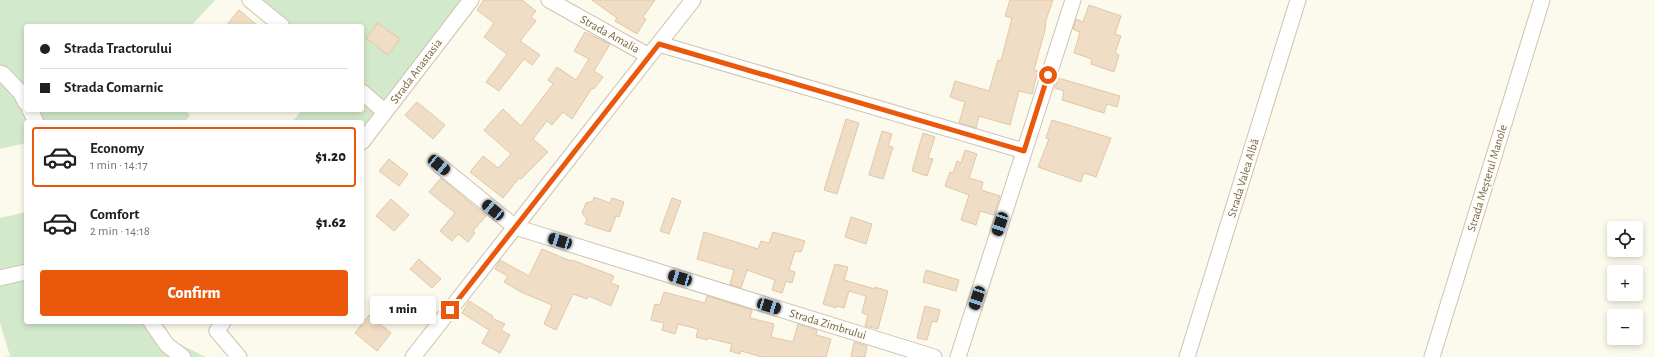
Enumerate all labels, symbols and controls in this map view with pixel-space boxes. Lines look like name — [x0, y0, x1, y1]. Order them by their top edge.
street label: Strada Amalia — [578, 13, 642, 55]
street label: Strada Anastasia — [388, 36, 444, 106]
text: Strada Tractorului — [64, 41, 172, 56]
route start — [1039, 66, 1057, 84]
text: Strada Comarnic — [64, 80, 163, 95]
street label: Strada Meșterul Manole — [1465, 123, 1511, 234]
street label: Strada Valea Albă — [1225, 137, 1261, 219]
icon: car — [42, 139, 78, 175]
text: Economy — [90, 141, 144, 156]
text: $1.20 — [315, 149, 346, 164]
car — [426, 153, 452, 177]
text: 1 min · 14:17 — [90, 159, 148, 172]
car — [480, 198, 506, 222]
icon: car — [42, 205, 78, 241]
text: Comfort — [90, 207, 139, 222]
car — [991, 211, 1009, 237]
text: $1.62 — [316, 215, 346, 230]
map controls — [1607, 221, 1643, 345]
button: locate — [1607, 221, 1643, 257]
text: 2 min · 14:18 — [90, 225, 150, 238]
car — [547, 232, 573, 250]
button: + — [1607, 265, 1643, 301]
car — [667, 269, 693, 287]
button: Confirm — [40, 270, 348, 316]
car — [968, 285, 986, 311]
callout: 1 min — [370, 296, 436, 324]
car — [756, 297, 782, 315]
route end — [441, 301, 459, 319]
text: 1 min — [389, 303, 417, 316]
street label: Strada Zimbrului — [788, 307, 868, 341]
button: − — [1607, 309, 1643, 345]

